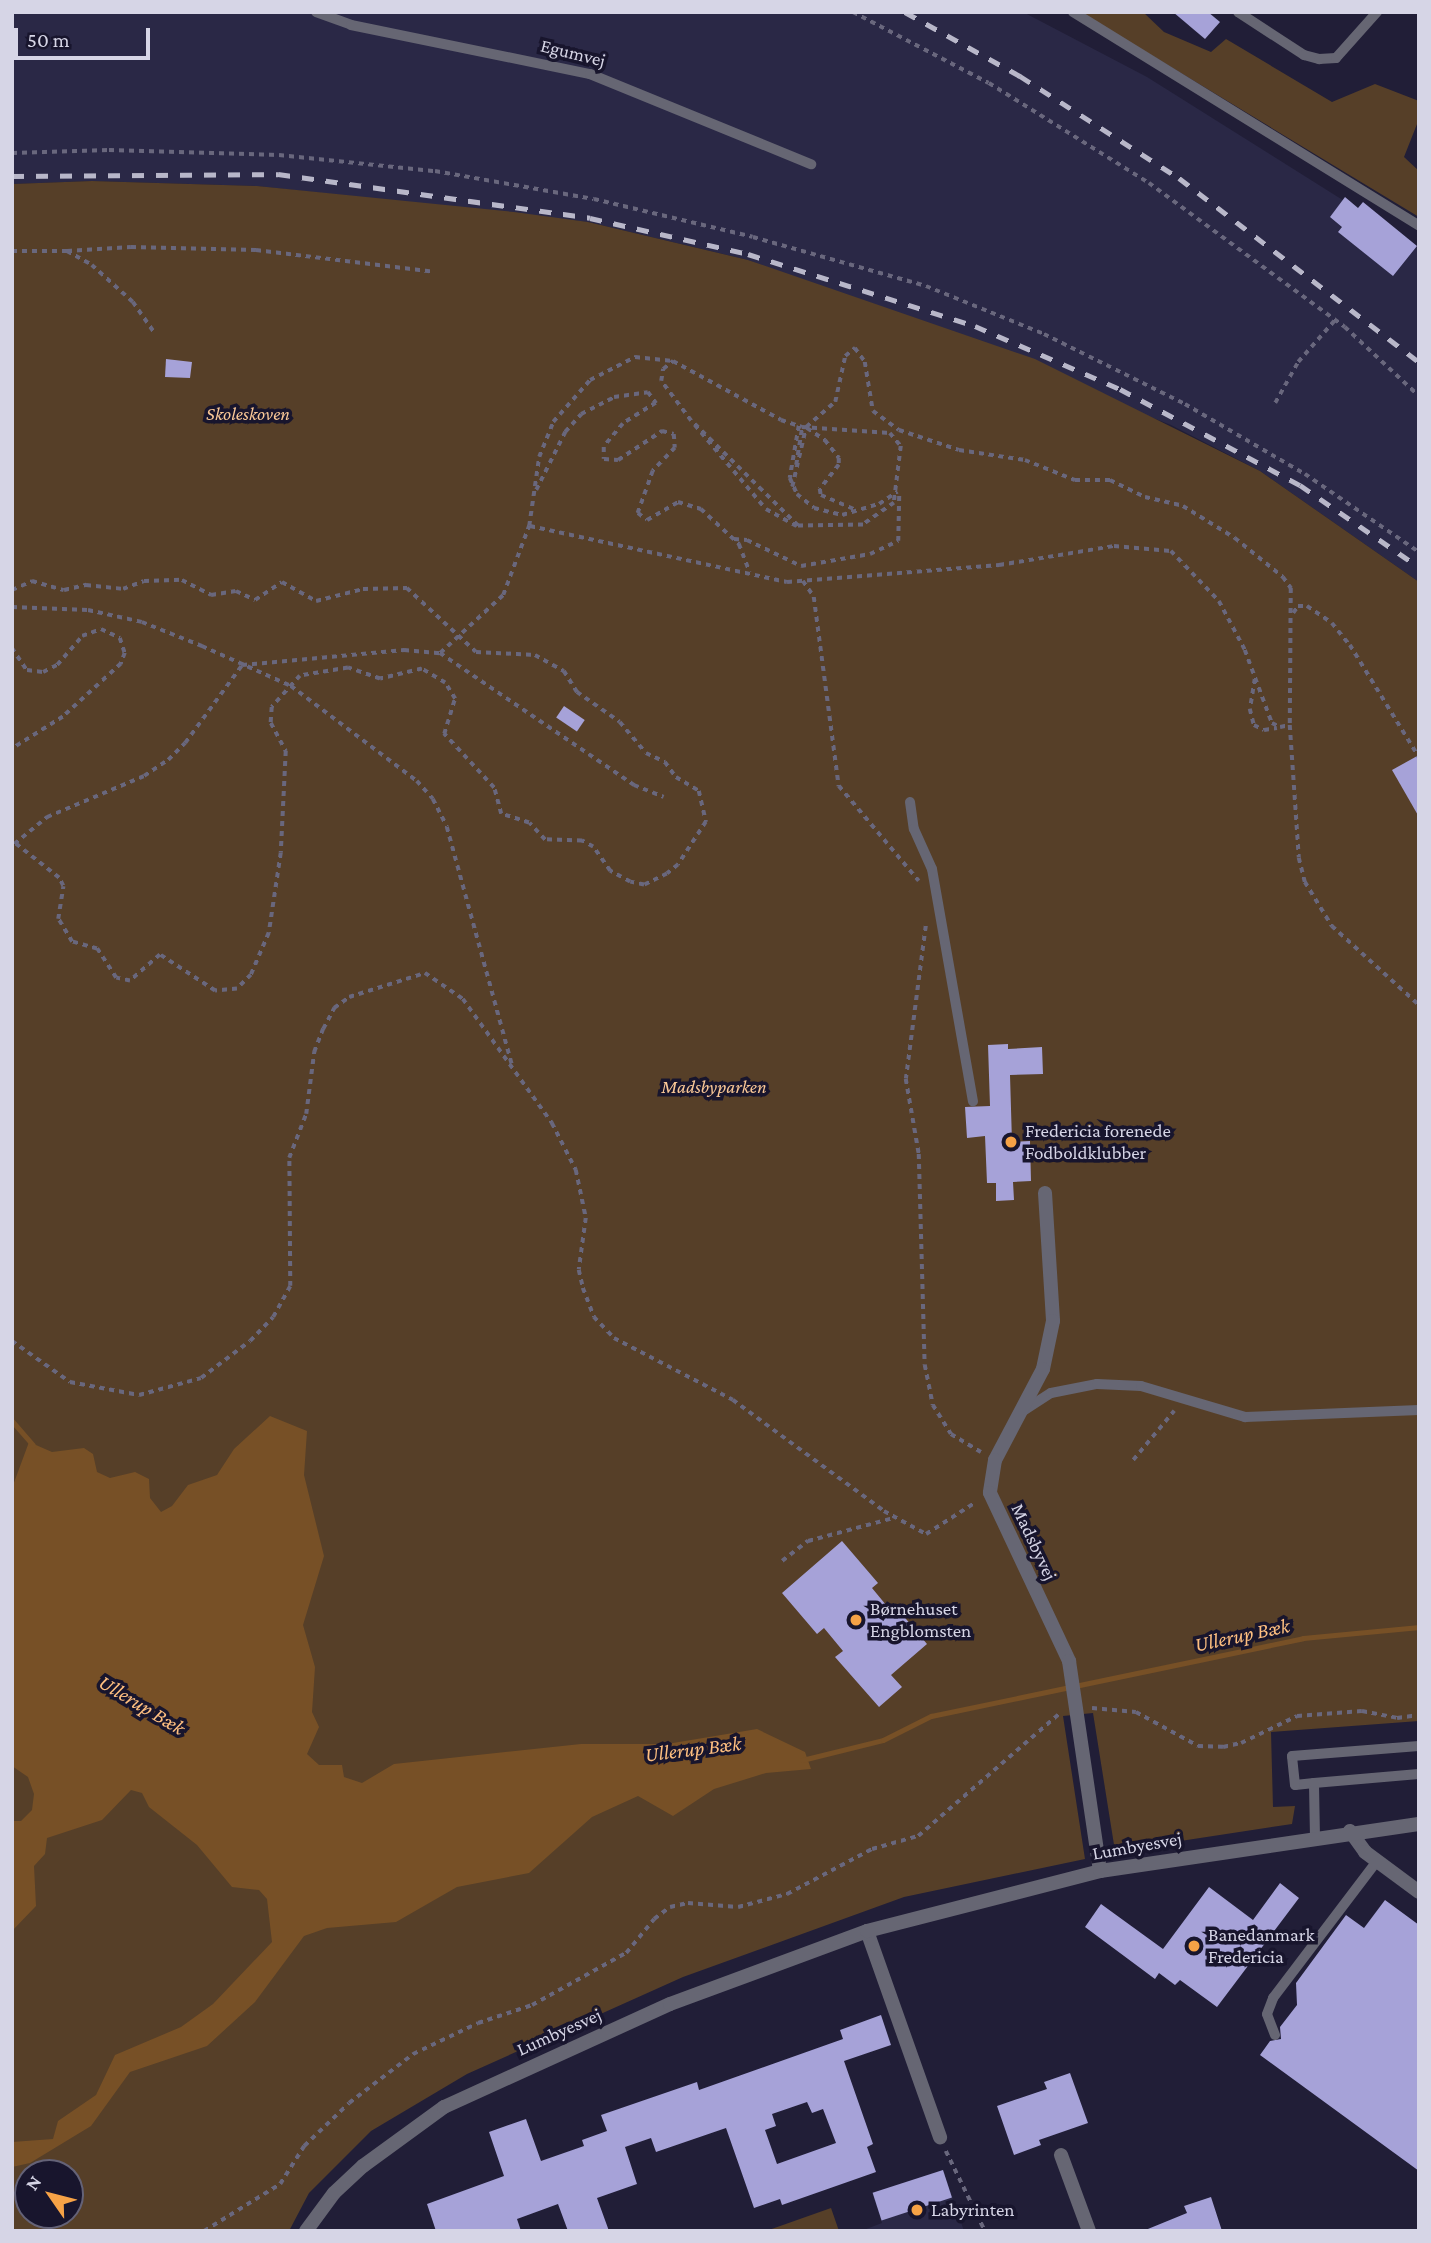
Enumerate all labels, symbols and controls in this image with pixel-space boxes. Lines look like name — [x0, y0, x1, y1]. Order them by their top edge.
scale bar — [18, 14, 154, 58]
text: 50 m — [27, 28, 70, 52]
street label: Egumvej — [538, 34, 608, 72]
park label: Skoleskoven — [206, 403, 290, 425]
park label: Madsbyparken — [661, 1076, 767, 1098]
place label: Fredericia forenede Fodboldklubber — [1025, 1120, 1171, 1164]
marker: Fredericia forenede Fodboldklubber — [1003, 1134, 1019, 1150]
street label: Madsbyvej — [1006, 1500, 1062, 1584]
place label: Børnehuset Engblomsten — [870, 1598, 971, 1642]
marker: Børnehuset Engblomsten — [848, 1612, 864, 1628]
water label: Ullerup Bæk — [1192, 1613, 1292, 1657]
water label: Ullerup Bæk — [94, 1669, 190, 1741]
water label: Ullerup Bæk — [643, 1731, 743, 1767]
street label: Lumbyesvej — [1091, 1827, 1183, 1865]
place label: Banedanmark Fredericia — [1208, 1924, 1315, 1968]
marker: Banedanmark Fredericia — [1186, 1938, 1202, 1954]
street label: Lumbyesvej — [513, 2003, 605, 2061]
north arrow — [14, 2159, 84, 2229]
text: N — [21, 2171, 45, 2194]
place label: Labyrinten — [931, 2199, 1014, 2221]
marker: Labyrinten — [909, 2202, 925, 2218]

